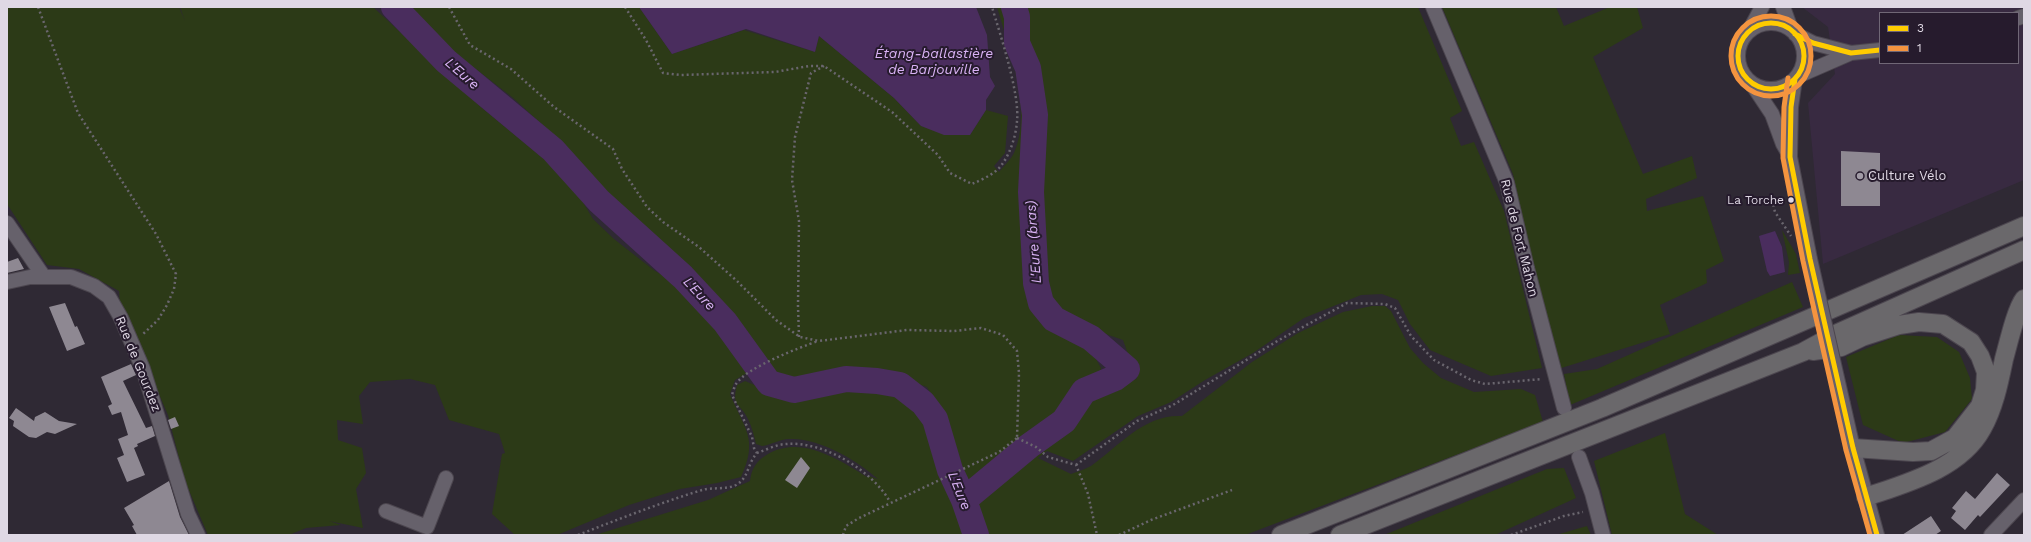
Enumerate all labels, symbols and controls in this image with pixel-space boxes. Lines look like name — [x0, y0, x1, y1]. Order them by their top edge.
legend — [1879, 12, 2019, 64]
text: 3 — [1917, 21, 1924, 35]
text: 1 — [1917, 41, 1922, 55]
water label: Étang-ballastière de Barjouville — [875, 46, 993, 78]
water label: L'Eure — [441, 55, 483, 93]
place label: Culture Vélo — [1868, 168, 1946, 184]
marker: Culture Vélo — [1855, 171, 1865, 181]
street label: Rue de Fort Mahon — [1497, 178, 1541, 298]
place label: La Torche — [1727, 193, 1784, 207]
marker: La Torche — [1786, 195, 1796, 205]
water label: L'Eure (bras) — [1023, 200, 1045, 284]
water label: L'Eure — [679, 274, 719, 314]
street label: Rue de Gourdez — [112, 314, 164, 414]
water label: L'Eure — [944, 469, 974, 513]

